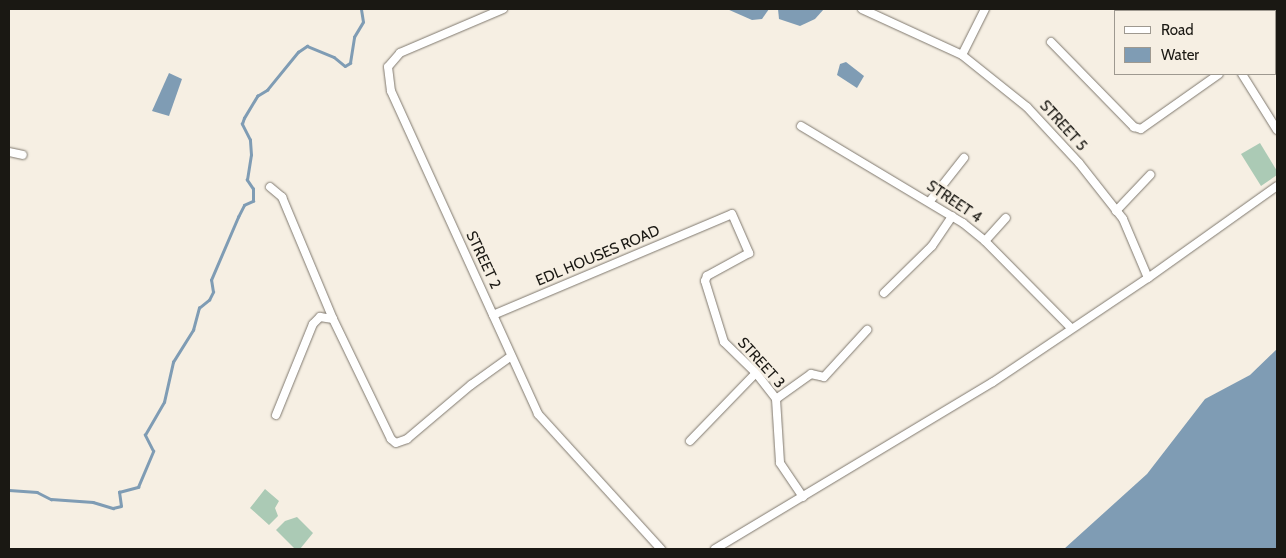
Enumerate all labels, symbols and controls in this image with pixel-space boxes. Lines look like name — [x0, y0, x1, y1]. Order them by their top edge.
legend — [1114, 10, 1276, 75]
text: Road — [1161, 21, 1194, 39]
text: Water — [1161, 46, 1199, 64]
street label: STREET 5 — [1036, 97, 1090, 155]
street label: STREET 4 — [923, 177, 985, 227]
street label: EDL HOUSES ROAD — [533, 222, 663, 290]
street label: STREET 2 — [462, 228, 504, 292]
street label: STREET 3 — [734, 334, 788, 392]

